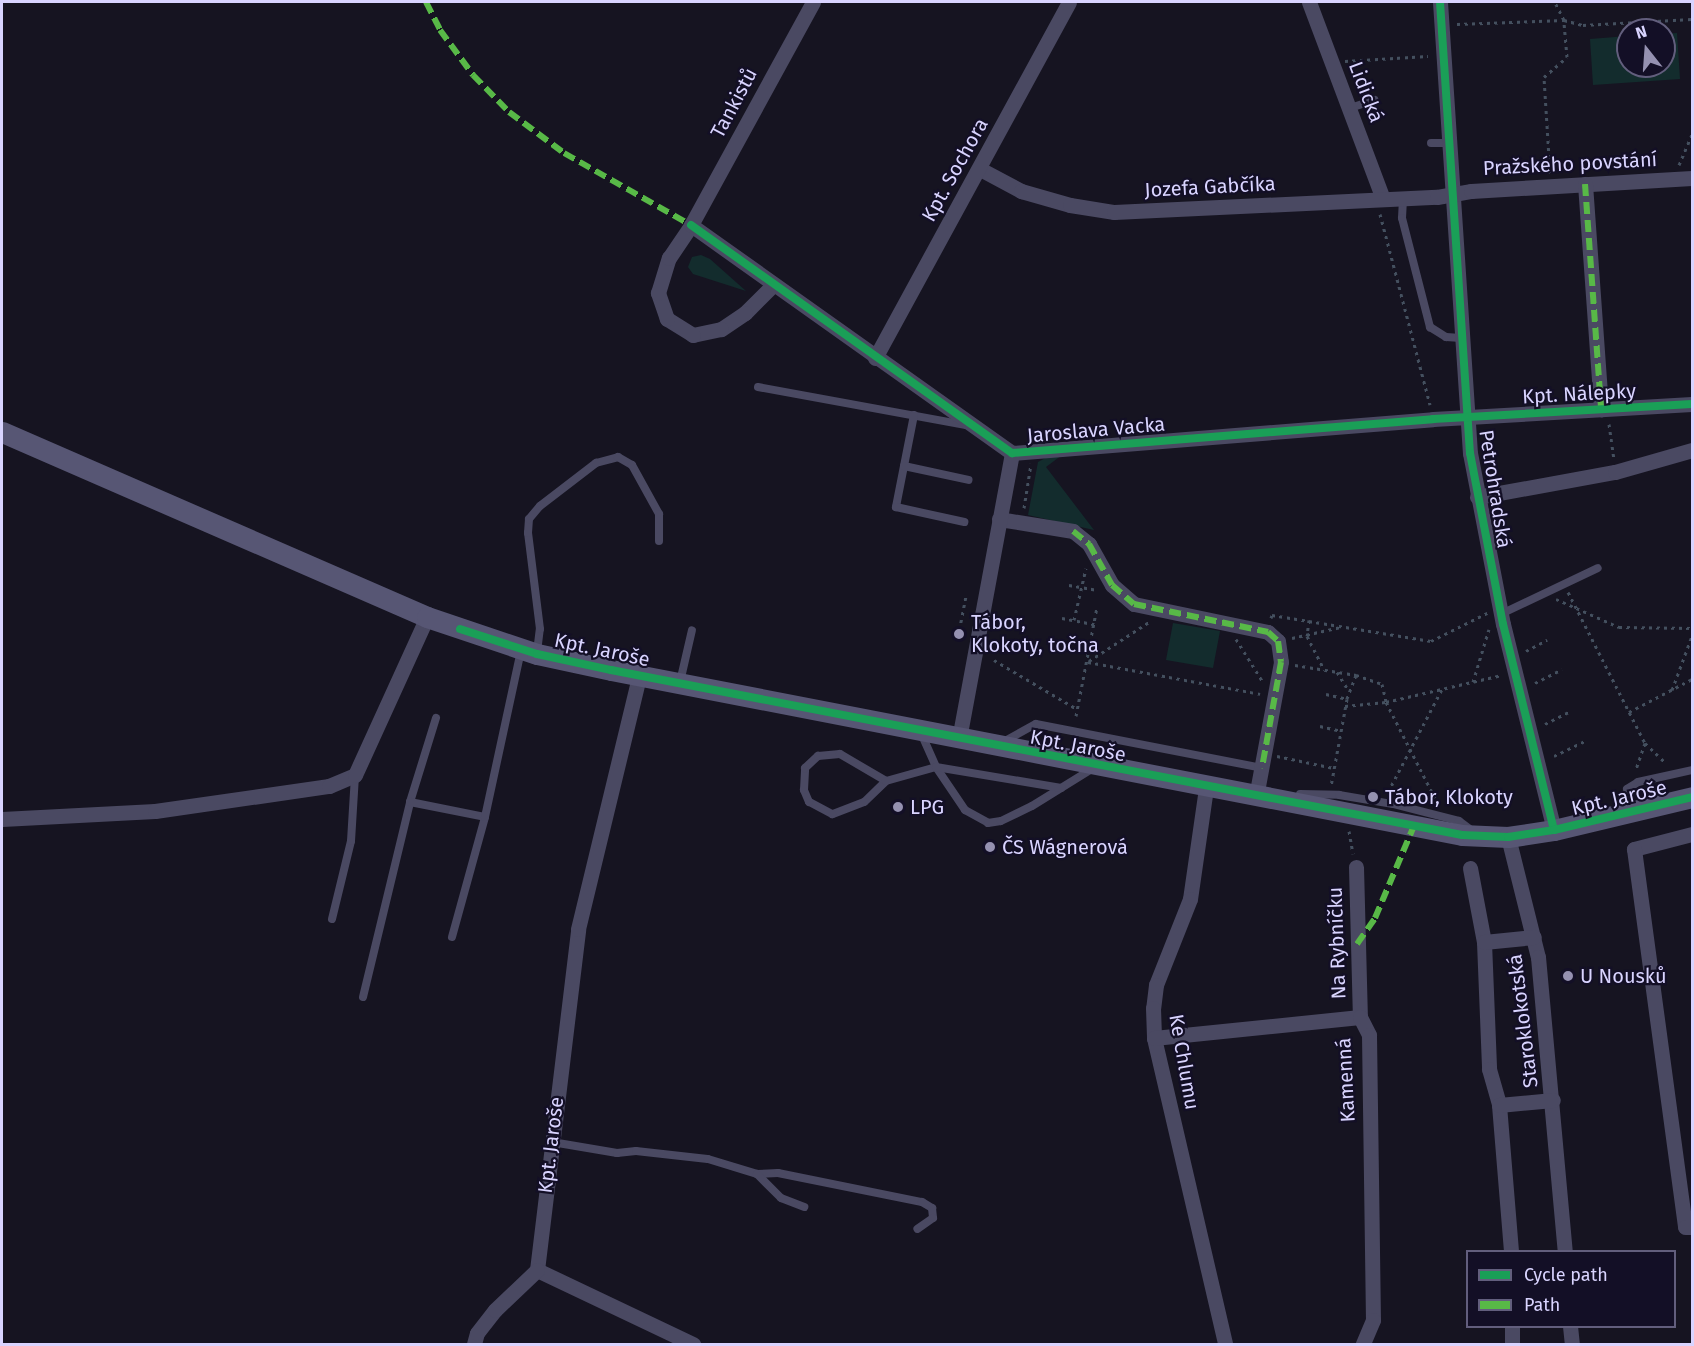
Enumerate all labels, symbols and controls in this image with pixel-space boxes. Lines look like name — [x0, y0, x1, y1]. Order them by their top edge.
north arrow — [1616, 18, 1676, 78]
text: N — [1633, 22, 1649, 43]
street label: Lidická — [1343, 58, 1389, 126]
street label: Tankistů — [706, 64, 762, 142]
street label: Kpt. Sochora — [917, 114, 993, 226]
street label: Pražského povstání — [1482, 147, 1658, 181]
street label: Jozefa Gabčíka — [1144, 172, 1276, 202]
street label: Kpt. Nálepky — [1521, 379, 1637, 409]
street label: Jaroslava Vacka — [1026, 412, 1166, 448]
street label: Petrohradská — [1474, 428, 1516, 550]
place label: Tábor, Klokoty, točna — [971, 610, 1099, 657]
marker: Tábor, Klokoty, točna — [952, 627, 966, 641]
street label: Kpt. Jaroše — [552, 628, 652, 672]
street label: Kpt. Jaroše — [1028, 725, 1128, 767]
street label: Kpt. Jaroše — [1569, 775, 1669, 821]
place label: Tábor, Klokoty — [1385, 785, 1513, 809]
marker: Tábor, Klokoty — [1366, 790, 1380, 804]
place label: LPG — [910, 795, 944, 819]
marker: LPG — [891, 800, 905, 814]
place label: ČS Wágnerová — [1002, 835, 1128, 859]
marker: ČS Wágnerová — [983, 840, 997, 854]
street label: Na Rybníčku — [1323, 886, 1351, 1000]
street label: Staroklokotská — [1503, 953, 1543, 1089]
place label: U Nousků — [1580, 964, 1667, 988]
marker: U Nousků — [1561, 969, 1575, 983]
street label: Ke Chlumu — [1164, 1012, 1204, 1112]
street label: Kamenná — [1332, 1037, 1360, 1123]
street label: Kpt. Jaroše — [533, 1095, 569, 1195]
legend — [1466, 1250, 1676, 1328]
text: Cycle path — [1524, 1264, 1608, 1286]
text: Path — [1524, 1294, 1560, 1316]

